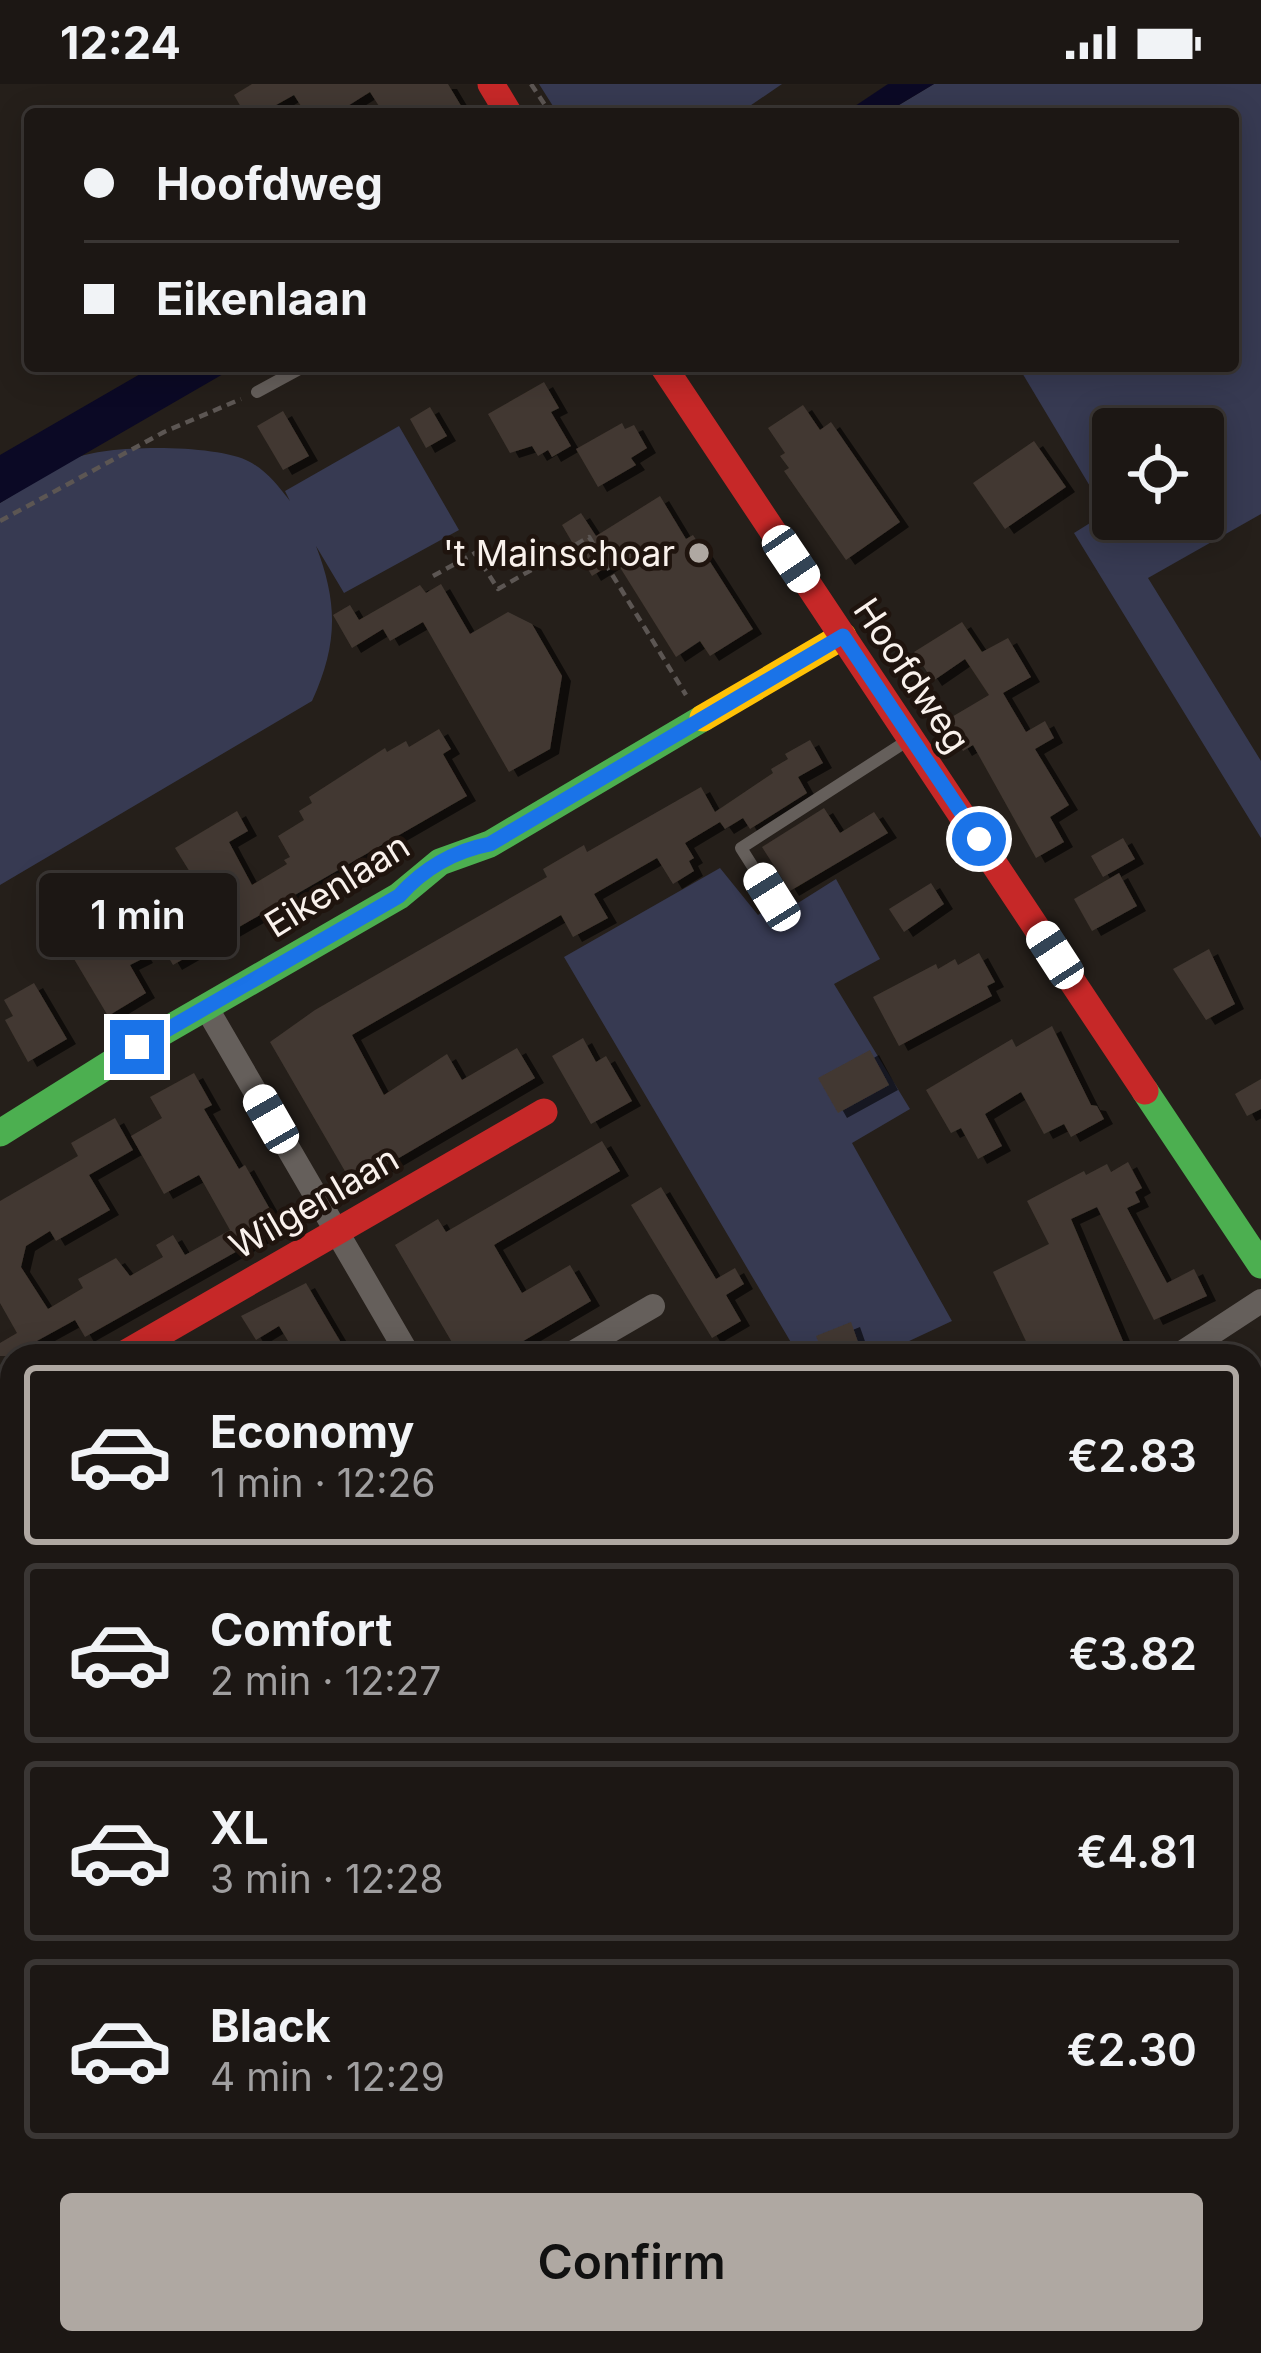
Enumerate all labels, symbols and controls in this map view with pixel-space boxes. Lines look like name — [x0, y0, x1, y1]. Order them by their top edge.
text: 12:24 — [60, 15, 181, 70]
text: Hoofdweg — [156, 156, 383, 211]
text: Eikenlaan — [156, 271, 368, 326]
map controls — [1092, 408, 1224, 540]
button: locate — [1092, 408, 1224, 540]
car — [756, 519, 826, 599]
place label: 't Mainschoar — [443, 531, 675, 575]
marker: 't Mainschoar — [686, 540, 712, 566]
street label: Hoofdweg — [845, 590, 979, 760]
route start — [952, 812, 1006, 866]
street label: Eikenlaan — [257, 823, 417, 947]
car — [738, 857, 806, 937]
callout: 1 min — [38, 873, 236, 957]
text: 1 min — [90, 891, 186, 938]
car — [1020, 915, 1090, 995]
route end — [110, 1020, 164, 1074]
car — [237, 1079, 305, 1159]
street label: Wilgenlaan — [222, 1136, 406, 1268]
icon: car — [66, 1401, 174, 1509]
text: Economy — [210, 1404, 414, 1459]
text: €2.83 — [1068, 1428, 1197, 1483]
text: 1 min · 12:26 — [210, 1459, 436, 1506]
icon: car — [66, 1599, 174, 1707]
text: Comfort — [210, 1602, 392, 1657]
text: €3.82 — [1069, 1626, 1197, 1681]
text: 2 min · 12:27 — [210, 1657, 441, 1704]
icon: car — [66, 1797, 174, 1905]
text: XL — [210, 1800, 269, 1855]
text: €4.81 — [1077, 1824, 1197, 1879]
text: 3 min · 12:28 — [210, 1855, 444, 1902]
icon: car — [66, 1995, 174, 2103]
text: Black — [210, 1998, 331, 2053]
text: €2.30 — [1067, 2022, 1197, 2077]
text: 4 min · 12:29 — [210, 2053, 445, 2100]
button: Confirm — [60, 2193, 1203, 2331]

